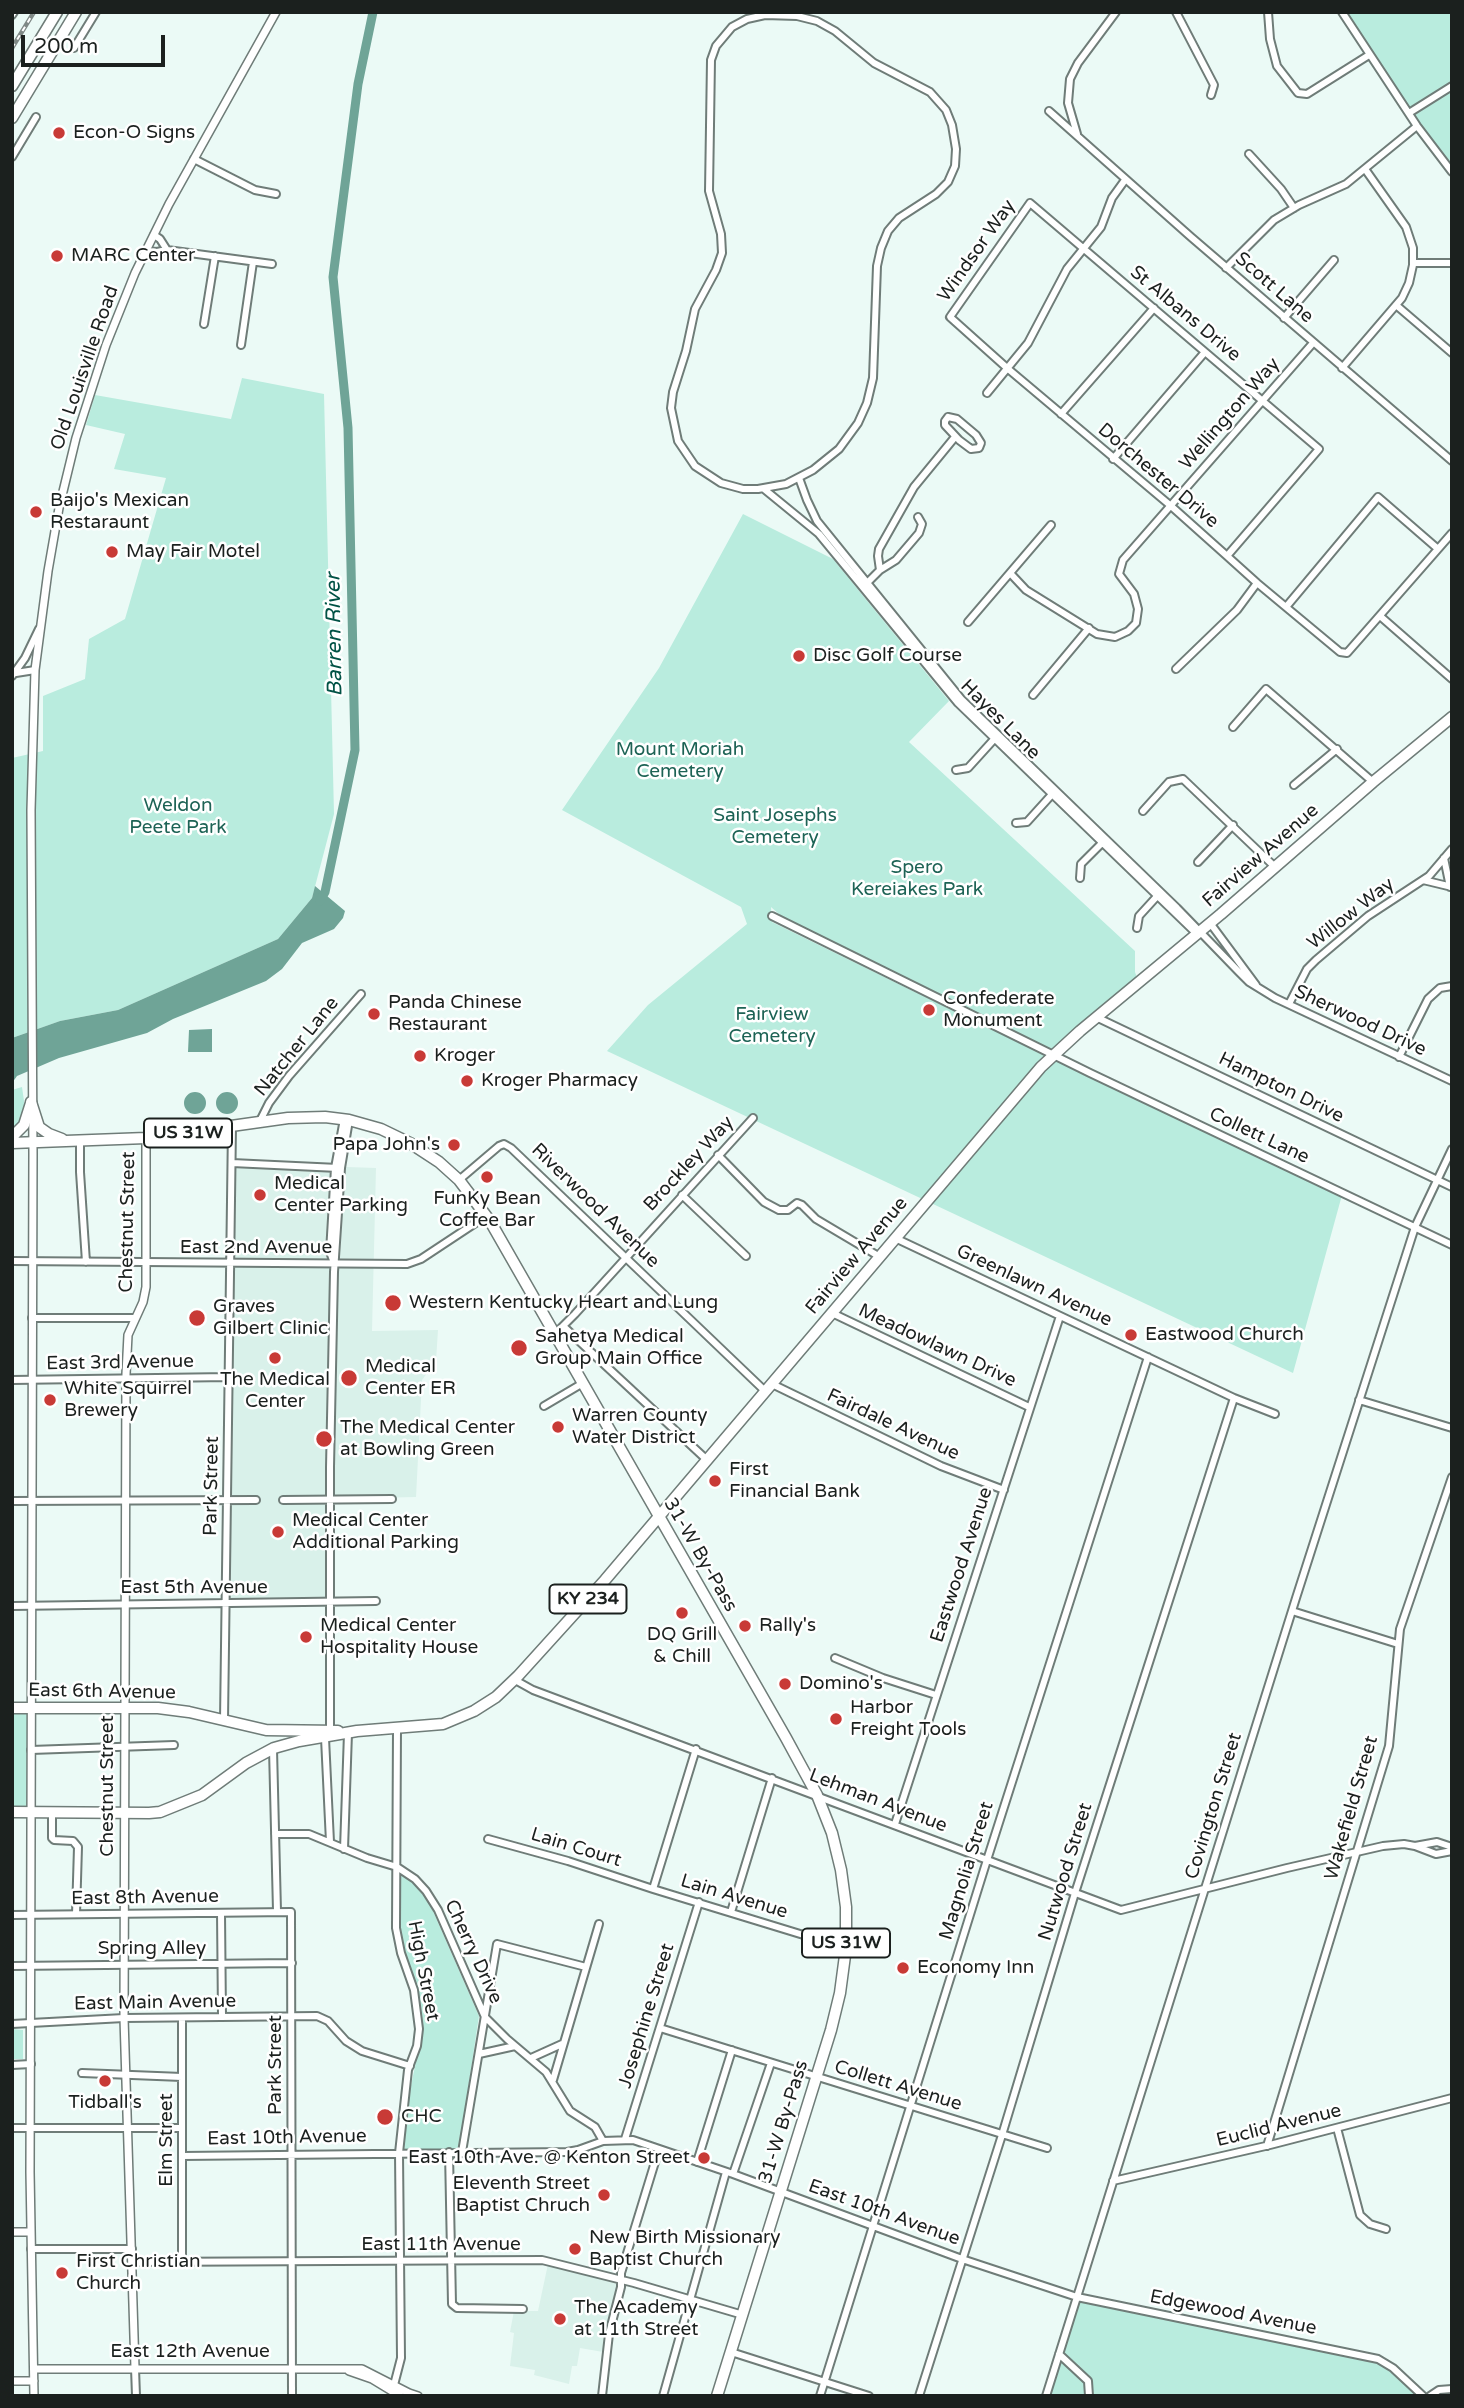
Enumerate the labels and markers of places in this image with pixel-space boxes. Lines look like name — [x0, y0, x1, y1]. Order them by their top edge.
place label: Econ-O Signs — [73, 122, 195, 144]
marker: Econ-O Signs — [51, 125, 67, 141]
place label: MARC Center — [71, 245, 195, 267]
marker: MARC Center — [49, 248, 65, 264]
place label: Baijo's Mexican Restaraunt — [50, 490, 189, 534]
marker: Baijo's Mexican Restaraunt — [28, 504, 44, 520]
place label: May Fair Motel — [126, 541, 260, 563]
marker: May Fair Motel — [104, 544, 120, 560]
place label: Disc Golf Course — [813, 645, 962, 667]
marker: Disc Golf Course — [791, 648, 807, 664]
place label: Confederate Monument — [943, 988, 1055, 1032]
place label: Panda Chinese Restaurant — [388, 992, 522, 1036]
marker: Confederate Monument — [921, 1002, 937, 1018]
marker: Panda Chinese Restaurant — [366, 1006, 382, 1022]
place label: Kroger — [434, 1045, 495, 1067]
marker: Kroger — [412, 1048, 428, 1064]
place label: Kroger Pharmacy — [481, 1070, 638, 1092]
marker: Kroger Pharmacy — [459, 1073, 475, 1089]
place label: Papa John's — [333, 1134, 440, 1156]
marker: Papa John's — [446, 1137, 462, 1153]
marker: FunKy Bean Coffee Bar — [479, 1169, 495, 1185]
place label: Medical Center Parking — [274, 1173, 408, 1217]
marker: Medical Center Parking — [252, 1187, 268, 1203]
place label: FunKy Bean Coffee Bar — [433, 1188, 541, 1232]
place label: Western Kentucky Heart and Lung — [409, 1292, 718, 1314]
marker: Western Kentucky Heart and Lung — [383, 1293, 403, 1313]
place label: Graves Gilbert Clinic — [213, 1296, 328, 1340]
marker: Graves Gilbert Clinic — [187, 1308, 207, 1328]
place label: Eastwood Church — [1145, 1324, 1304, 1346]
place label: Sahetya Medical Group Main Office — [535, 1326, 703, 1370]
marker: Eastwood Church — [1123, 1327, 1139, 1343]
marker: Sahetya Medical Group Main Office — [509, 1338, 529, 1358]
marker: The Medical Center — [267, 1350, 283, 1366]
place label: Medical Center ER — [365, 1356, 456, 1400]
marker: Medical Center ER — [339, 1368, 359, 1388]
place label: The Medical Center — [220, 1369, 330, 1413]
place label: White Squirrel Brewery — [64, 1378, 192, 1422]
marker: White Squirrel Brewery — [42, 1392, 58, 1408]
place label: Warren County Water District — [572, 1405, 707, 1449]
place label: The Medical Center at Bowling Green — [340, 1417, 515, 1461]
marker: Warren County Water District — [550, 1419, 566, 1435]
marker: The Medical Center at Bowling Green — [314, 1429, 334, 1449]
place label: First Financial Bank — [729, 1459, 860, 1503]
marker: First Financial Bank — [707, 1473, 723, 1489]
place label: Medical Center Additional Parking — [292, 1510, 459, 1554]
marker: Medical Center Additional Parking — [270, 1524, 286, 1540]
marker: DQ Grill & Chill — [674, 1605, 690, 1621]
place label: Medical Center Hospitality House — [320, 1615, 478, 1659]
place label: Rally's — [759, 1615, 816, 1637]
marker: Rally's — [737, 1618, 753, 1634]
place label: DQ Grill & Chill — [647, 1624, 717, 1668]
marker: Medical Center Hospitality House — [298, 1629, 314, 1645]
place label: Domino's — [799, 1673, 883, 1695]
marker: Domino's — [777, 1676, 793, 1692]
place label: Harbor Freight Tools — [850, 1697, 966, 1741]
marker: Harbor Freight Tools — [828, 1711, 844, 1727]
place label: Economy Inn — [917, 1957, 1034, 1979]
marker: Economy Inn — [895, 1960, 911, 1976]
marker: Tidball's — [97, 2073, 113, 2089]
place label: Tidball's — [68, 2092, 142, 2114]
place label: CHC — [401, 2106, 442, 2128]
marker: CHC — [375, 2107, 395, 2127]
place label: East 10th Ave. @ Kenton Street — [408, 2147, 690, 2169]
marker: East 10th Ave. @ Kenton Street — [696, 2150, 712, 2166]
place label: Eleventh Street Baptist Chruch — [452, 2173, 590, 2217]
marker: Eleventh Street Baptist Chruch — [596, 2187, 612, 2203]
place label: New Birth Missionary Baptist Church — [589, 2227, 781, 2271]
marker: New Birth Missionary Baptist Church — [567, 2241, 583, 2257]
place label: First Christian Church — [76, 2251, 201, 2295]
marker: First Christian Church — [54, 2265, 70, 2281]
place label: The Academy at 11th Street — [574, 2297, 699, 2341]
marker: The Academy at 11th Street — [552, 2311, 568, 2327]

